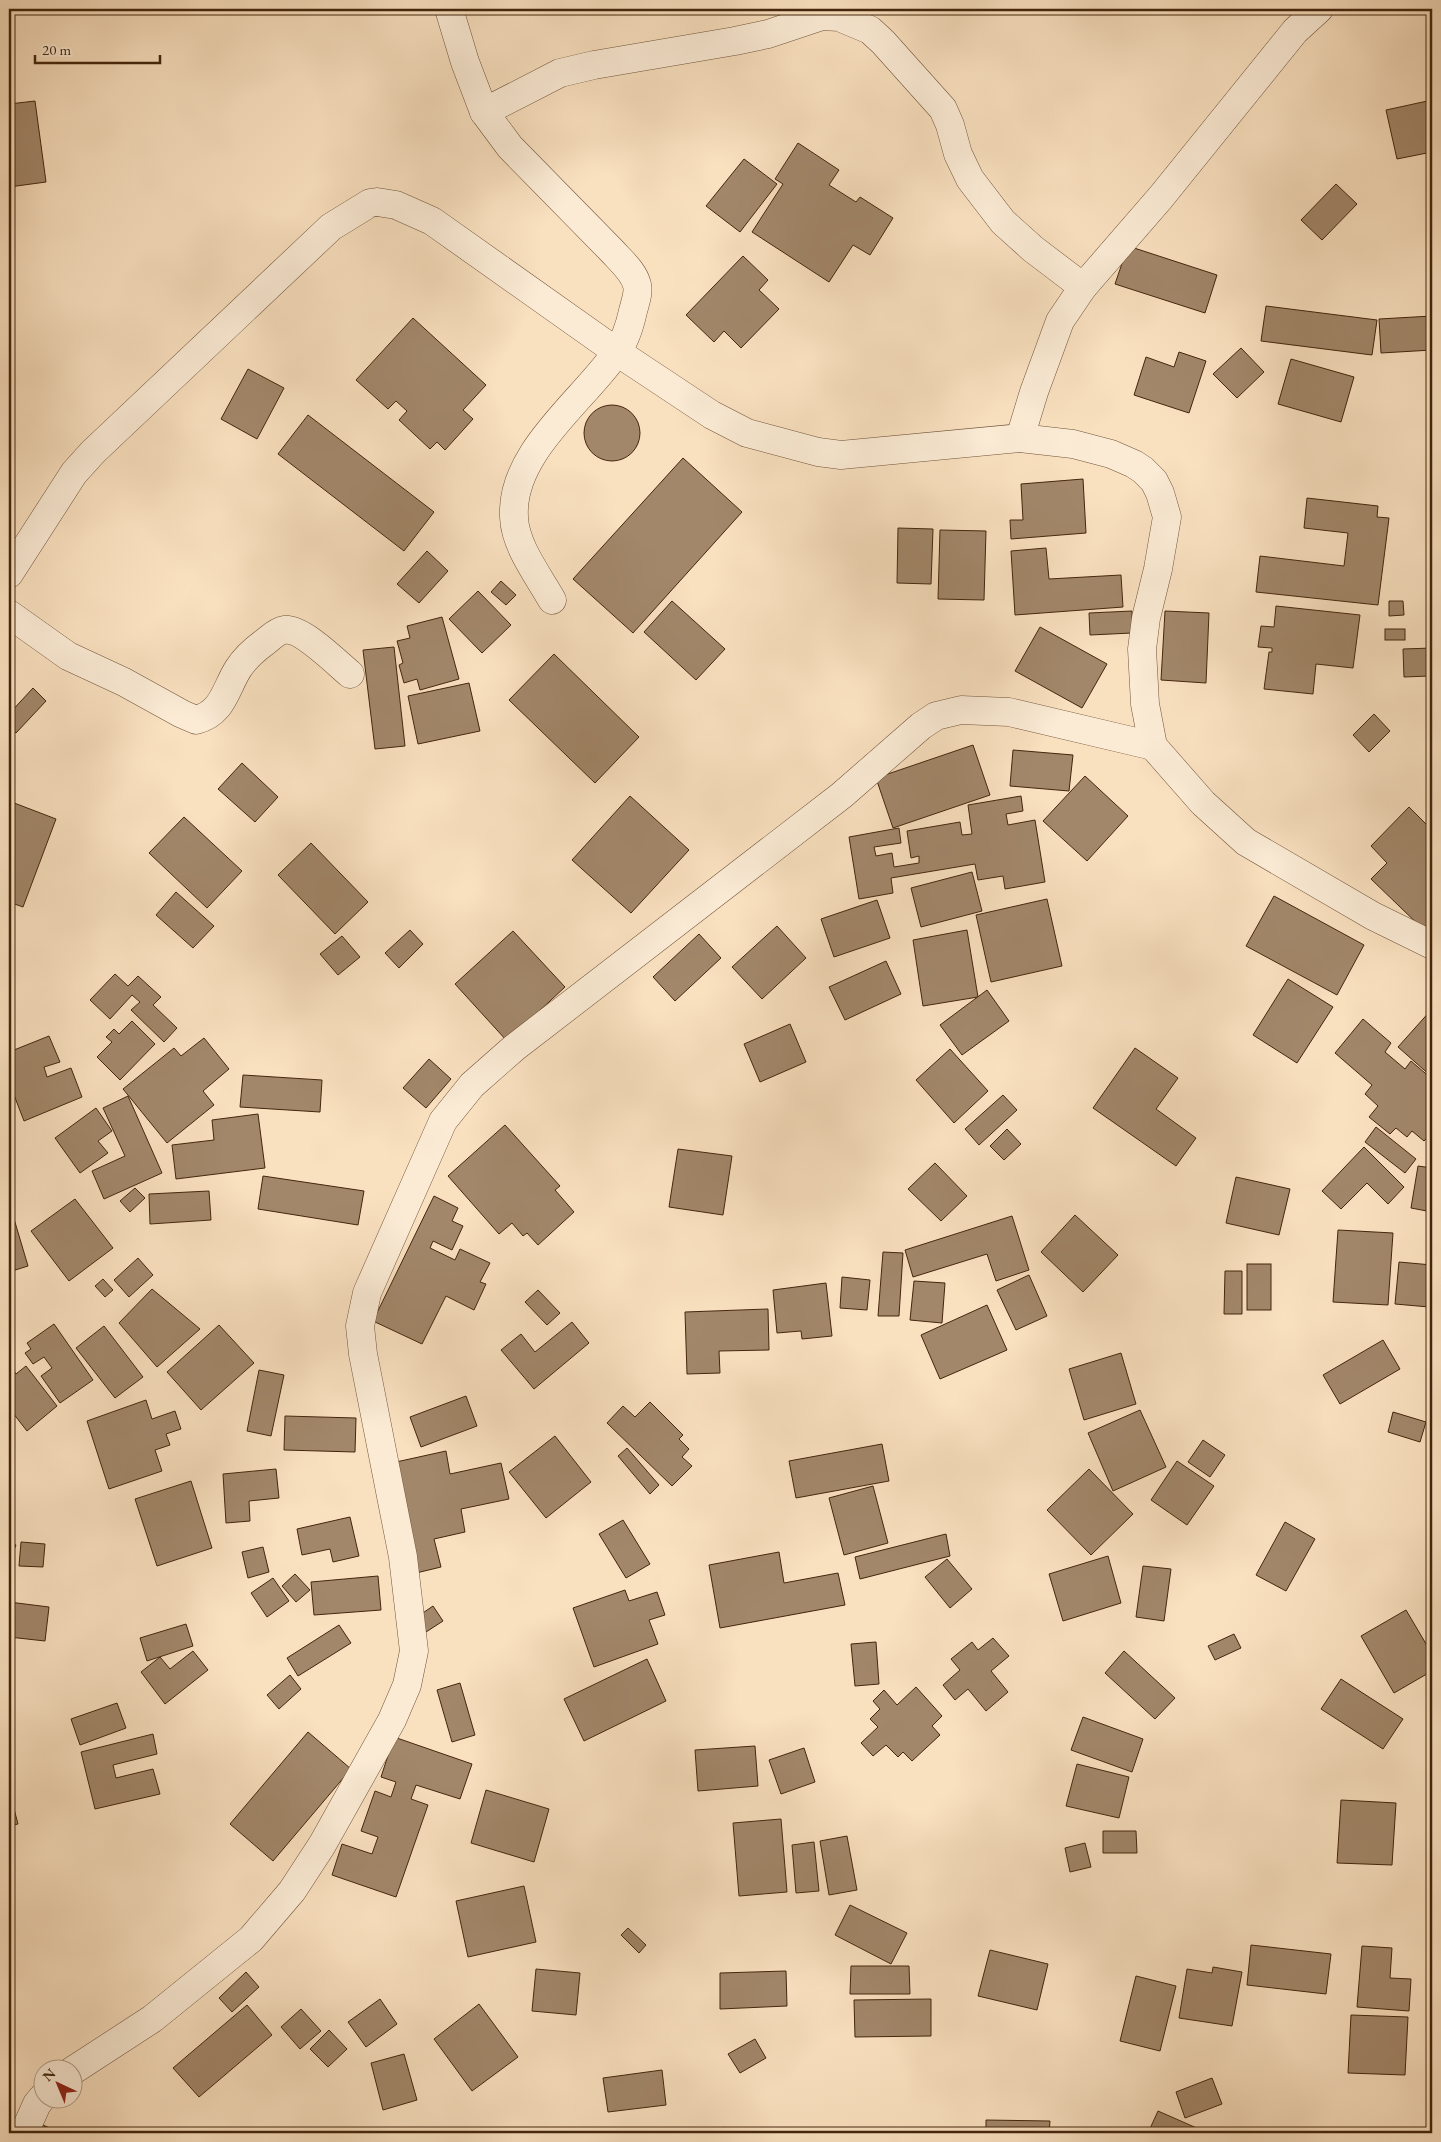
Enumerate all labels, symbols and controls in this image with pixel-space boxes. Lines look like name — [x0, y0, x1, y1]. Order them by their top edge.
scale bar — [35, 32, 160, 64]
text: 20 m — [42, 40, 71, 59]
north arrow — [32, 2060, 82, 2110]
text: N — [39, 2064, 60, 2085]

